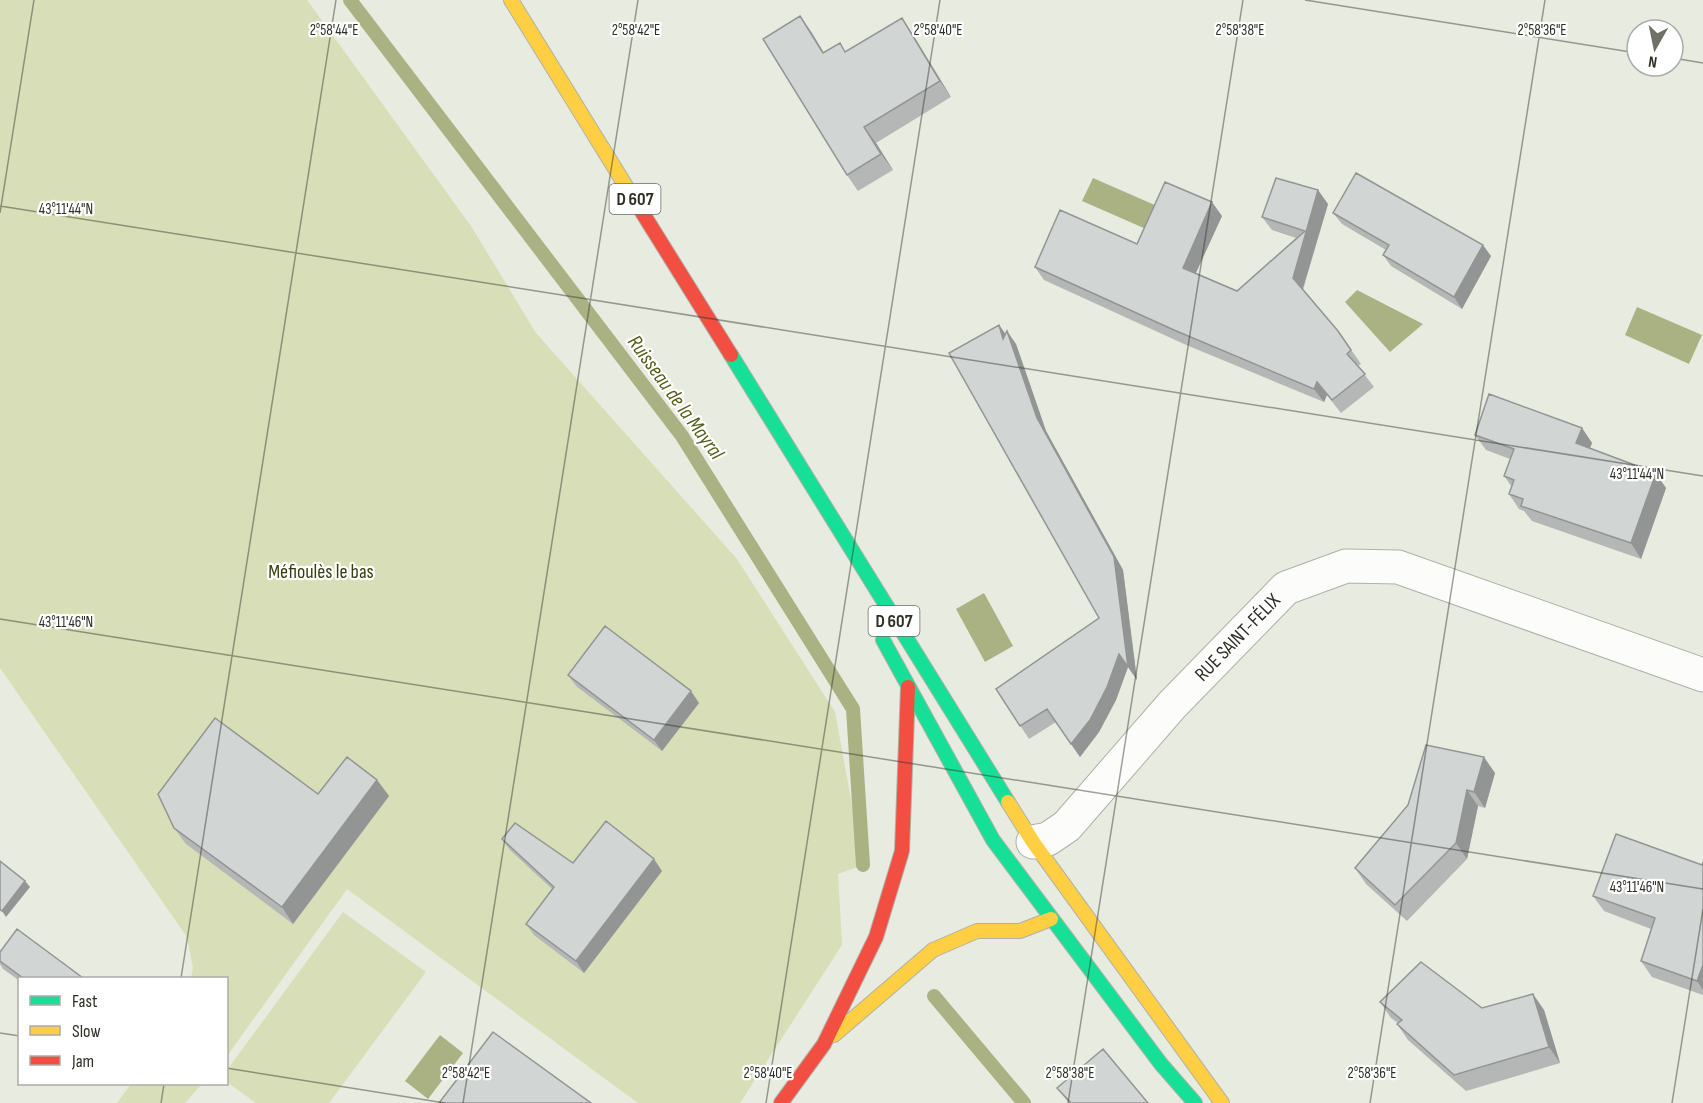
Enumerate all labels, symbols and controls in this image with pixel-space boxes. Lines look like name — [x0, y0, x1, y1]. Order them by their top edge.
north arrow — [1625, 18, 1685, 78]
text: 2°58'44"E — [310, 21, 358, 40]
text: 2°58'42"E — [612, 21, 660, 40]
text: 2°58'40"E — [913, 21, 963, 40]
text: 2°58'38"E — [1216, 21, 1264, 40]
text: 2°58'36"E — [1518, 21, 1566, 40]
text: N — [1647, 51, 1659, 71]
road number: D 607 — [610, 184, 660, 214]
text: 43°11'44"N — [39, 200, 93, 219]
water label: Ruisseau de la Mayral — [622, 330, 730, 465]
text: 43°11'44"N — [1610, 465, 1664, 484]
park label: Méfioulès le bas — [268, 560, 374, 584]
street label: RUE SAINT-FÉLIX — [1190, 589, 1286, 686]
road number: D 607 — [868, 606, 920, 636]
text: 43°11'46"N — [39, 613, 93, 632]
text: 43°11'46"N — [1610, 878, 1664, 897]
legend — [18, 977, 228, 1085]
text: Fast — [72, 991, 98, 1012]
text: Slow — [72, 1021, 101, 1042]
text: Jam — [71, 1051, 94, 1072]
text: 2°58'42"E — [442, 1064, 490, 1083]
text: 2°58'40"E — [743, 1064, 793, 1083]
text: 2°58'38"E — [1046, 1064, 1094, 1083]
text: 2°58'36"E — [1348, 1064, 1396, 1083]

